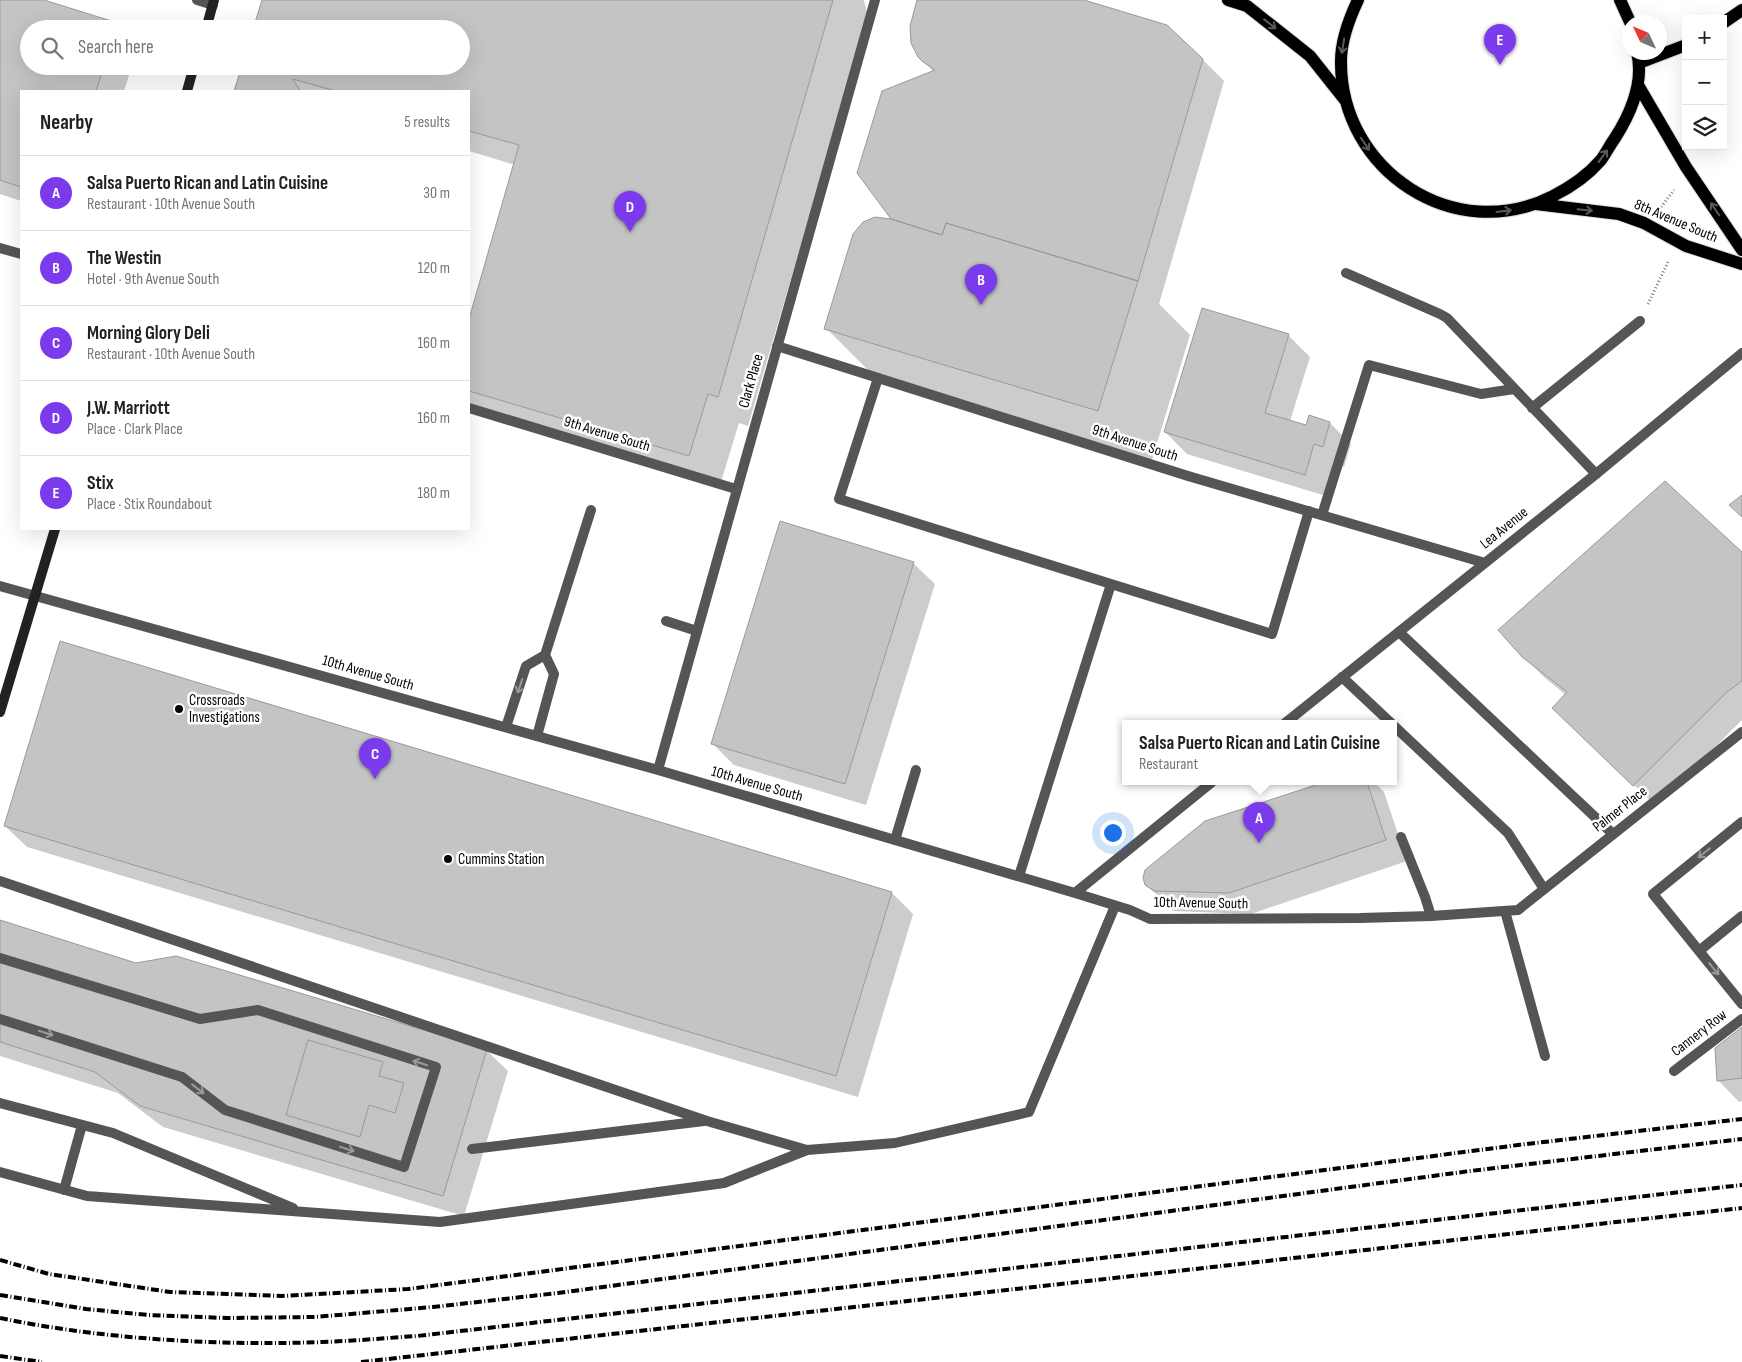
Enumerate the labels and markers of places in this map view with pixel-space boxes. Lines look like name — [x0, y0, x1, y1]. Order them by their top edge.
pin: E — [1484, 24, 1516, 65]
pin: D — [614, 191, 646, 232]
pin: B — [965, 264, 997, 305]
place label: Crossroads Investigations — [189, 691, 260, 727]
marker: Crossroads Investigations — [173, 703, 185, 715]
pin: C — [359, 738, 391, 779]
pin: A — [1243, 802, 1275, 843]
place label: Cummins Station — [458, 850, 544, 869]
marker: Cummins Station — [442, 853, 454, 865]

